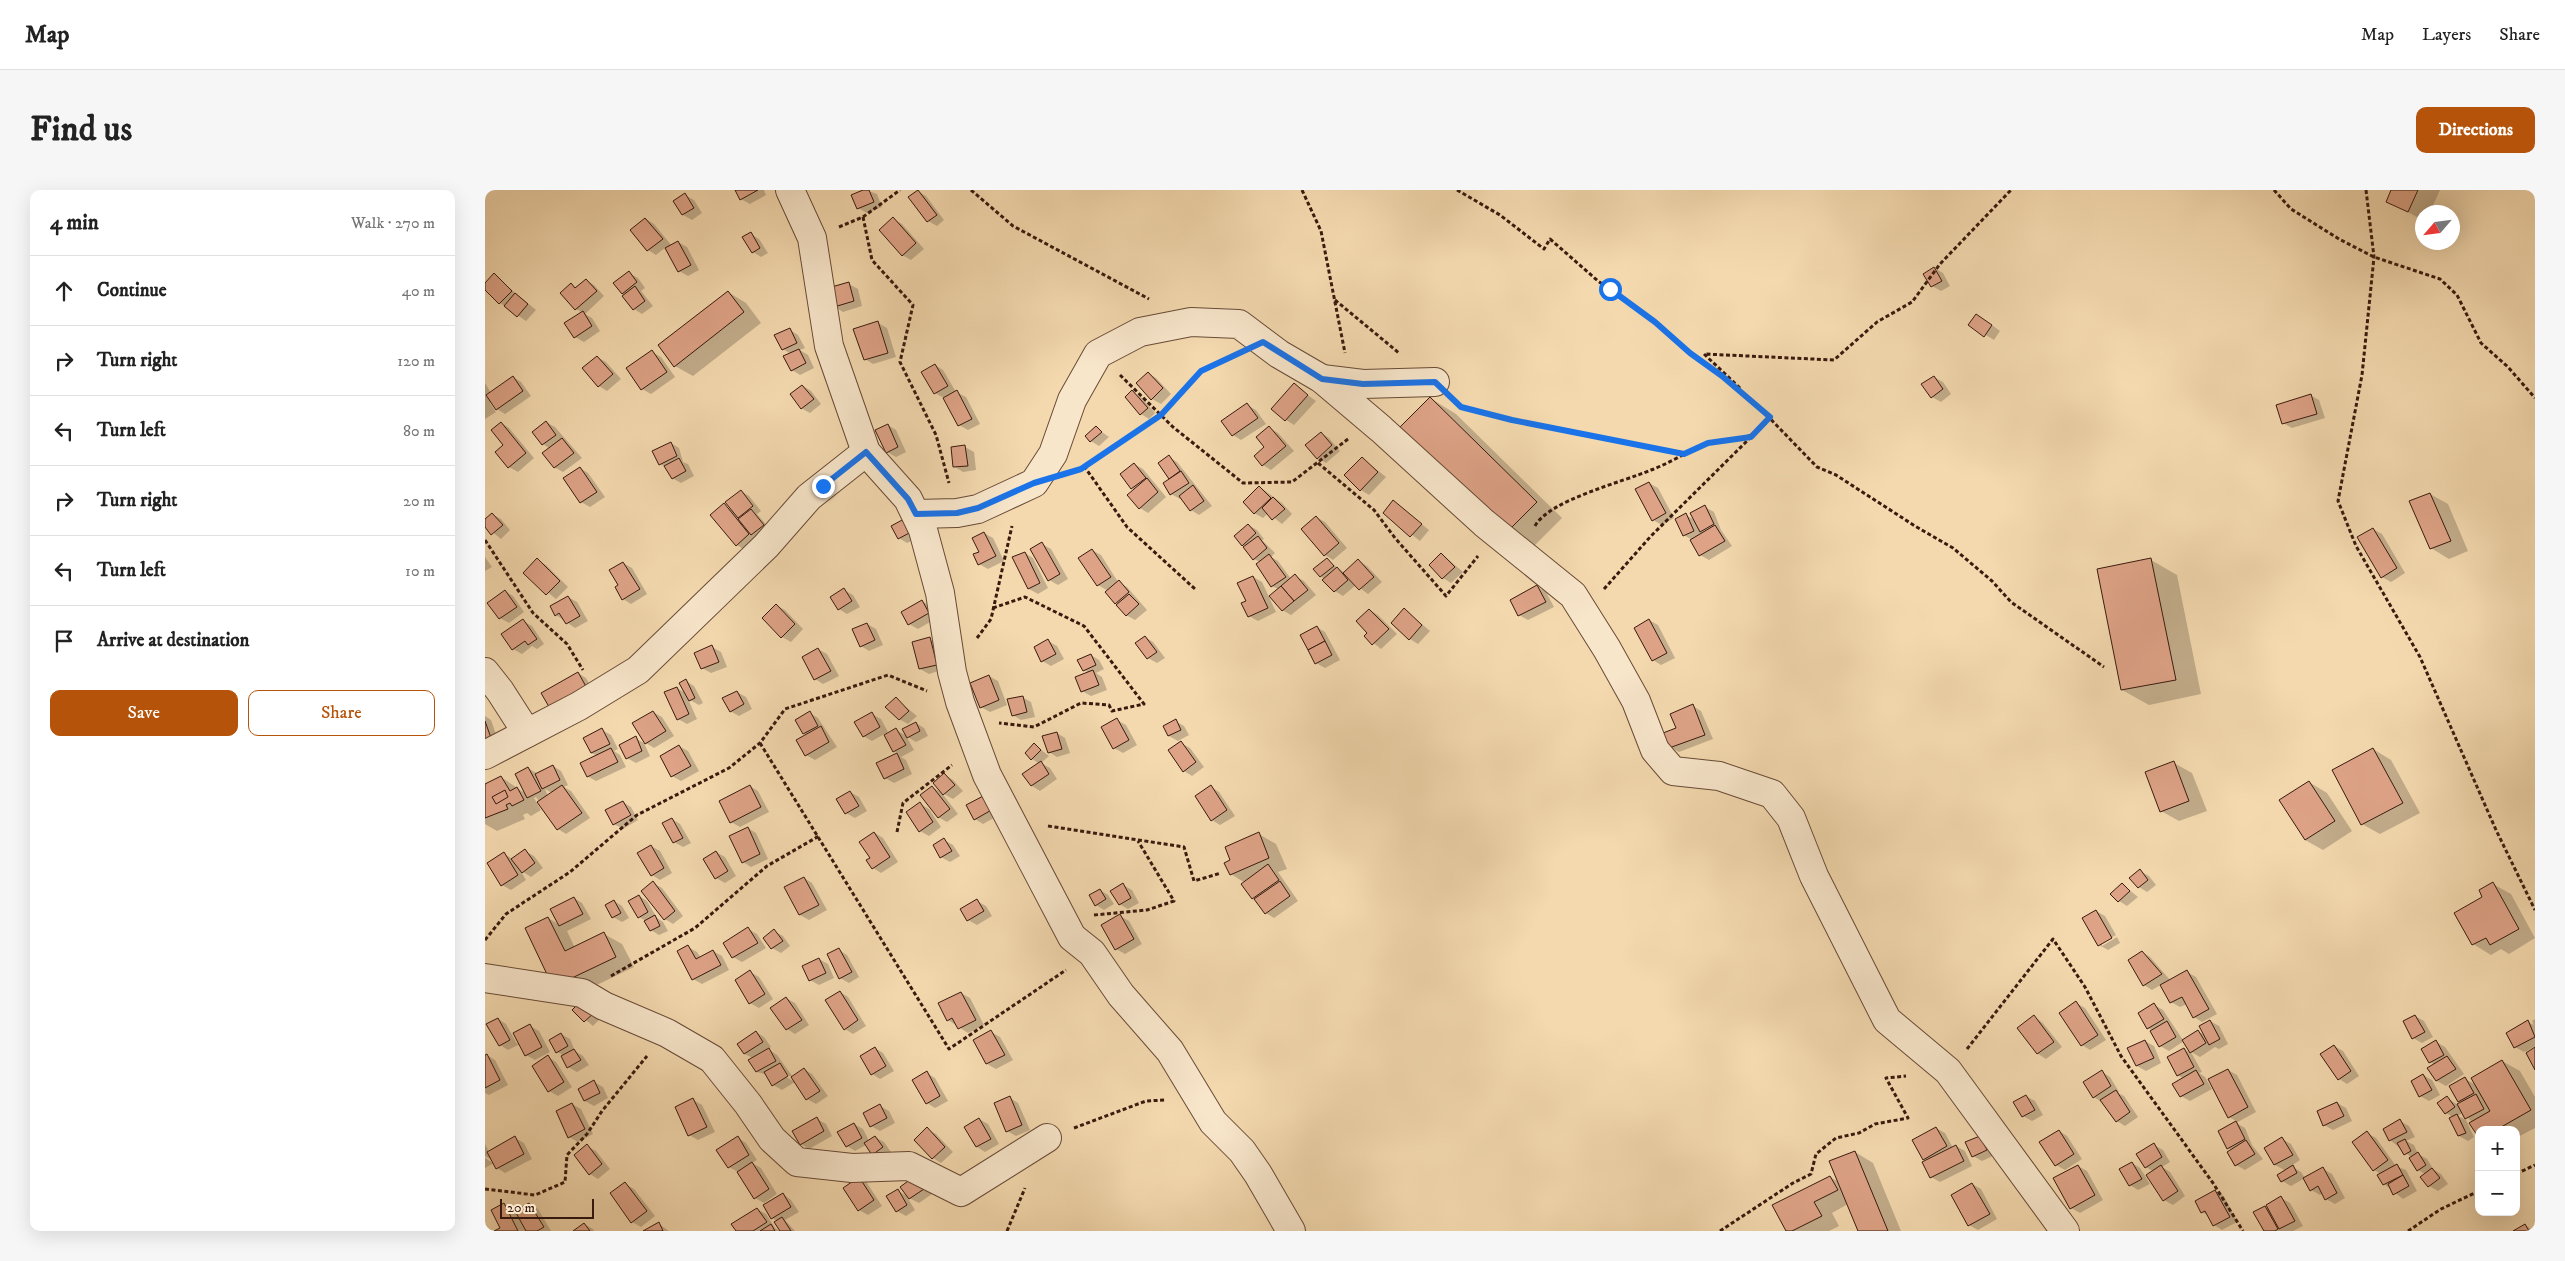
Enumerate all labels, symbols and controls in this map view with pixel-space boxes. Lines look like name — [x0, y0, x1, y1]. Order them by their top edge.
text: Map — [25, 20, 69, 50]
text: Map — [2361, 24, 2394, 46]
text: Layers — [2422, 24, 2471, 46]
text: Share — [2499, 24, 2540, 46]
button: Directions — [2416, 107, 2535, 153]
text: Find us — [30, 108, 132, 152]
north arrow — [2415, 205, 2460, 250]
text: 4 min — [50, 210, 99, 236]
text: Walk · 270 m — [351, 213, 435, 233]
icon: ahead — [50, 277, 78, 305]
route start — [1599, 278, 1622, 301]
text: Continue — [97, 279, 167, 302]
text: 40 m — [402, 281, 435, 301]
icon: right — [50, 347, 78, 375]
text: Turn right — [97, 349, 177, 372]
text: 120 m — [397, 351, 435, 371]
icon: left — [50, 417, 78, 445]
text: Turn left — [97, 419, 166, 442]
text: 80 m — [403, 421, 435, 441]
route end — [812, 475, 835, 498]
icon: right — [50, 487, 78, 515]
text: Turn right — [97, 489, 177, 512]
text: 20 m — [403, 491, 435, 511]
icon: left — [50, 557, 78, 585]
text: Turn left — [97, 559, 166, 582]
text: 10 m — [405, 561, 435, 581]
icon: arrive — [50, 627, 78, 655]
text: Arrive at destination — [97, 629, 249, 652]
button: Save — [50, 690, 238, 736]
button: Share — [248, 690, 435, 736]
map controls — [2475, 1126, 2520, 1216]
button: + — [2475, 1126, 2520, 1171]
button: − — [2475, 1171, 2520, 1216]
scale bar — [500, 1196, 594, 1219]
text: 20 m — [507, 1199, 535, 1217]

